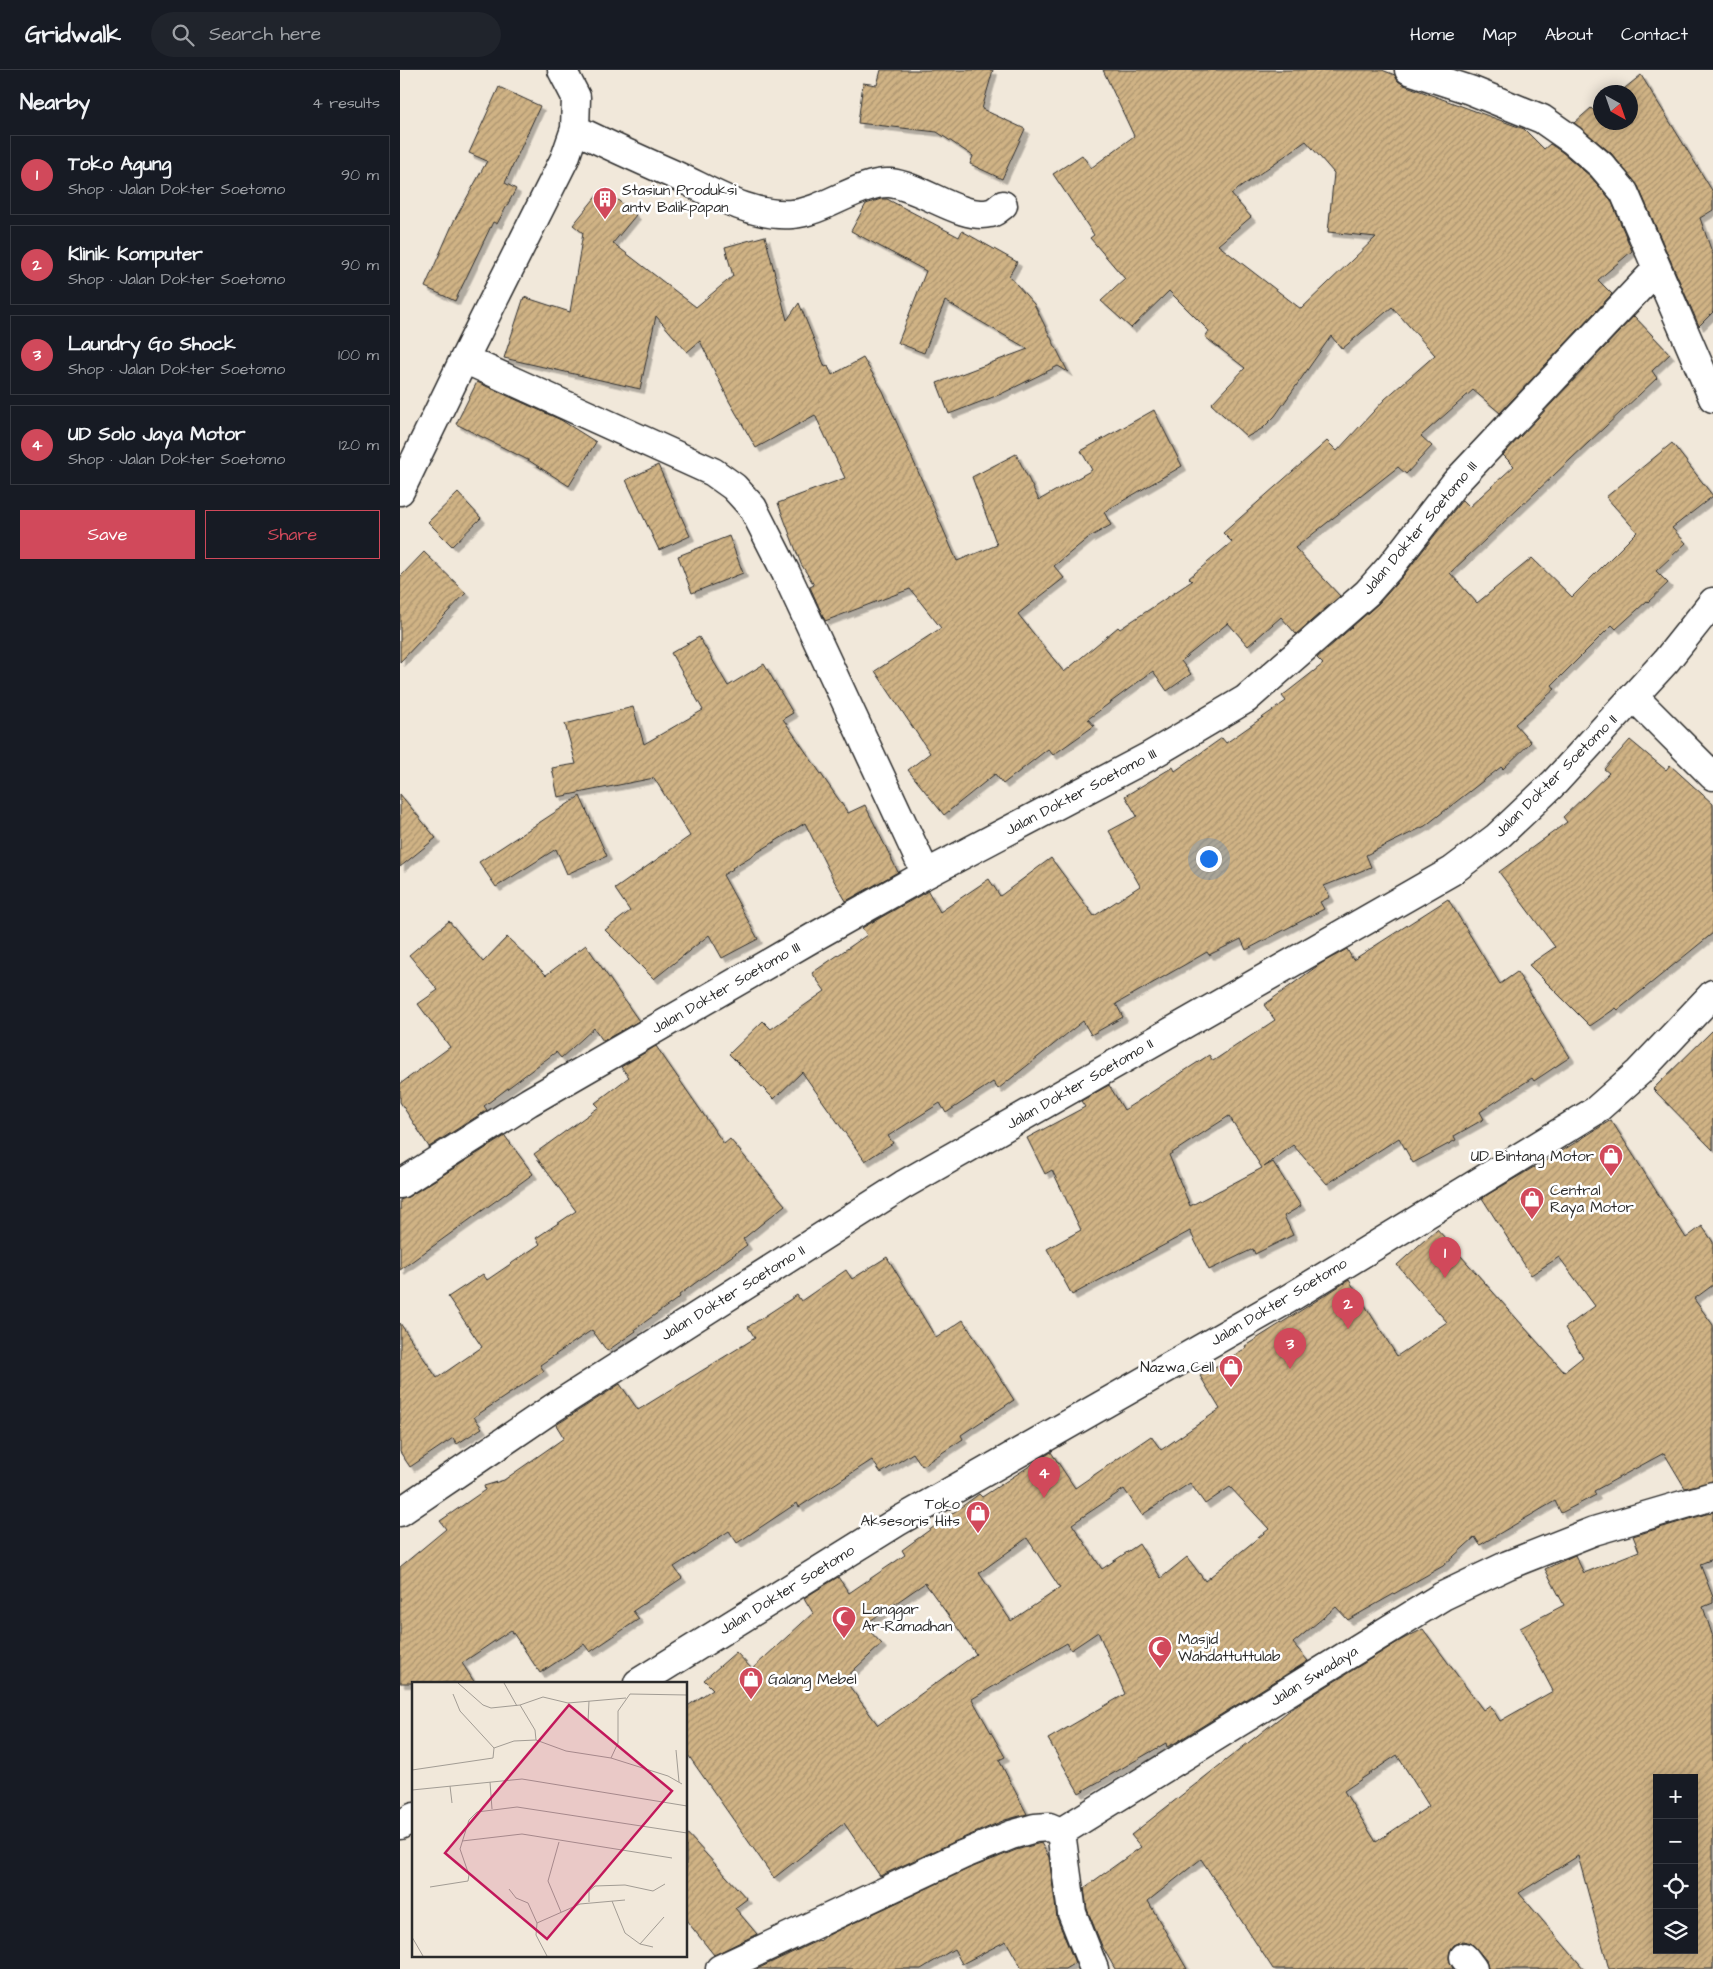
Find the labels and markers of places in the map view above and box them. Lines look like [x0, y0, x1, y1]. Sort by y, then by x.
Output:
place label: Stasiun Produksi antv Balikpapan [622, 180, 738, 218]
building icon: Stasiun Produksi antv Balikpapan [592, 186, 618, 220]
shop icon: UD Bintang Motor [1598, 1143, 1624, 1177]
place label: UD Bintang Motor [1471, 1146, 1594, 1168]
place label: Central Raya Motor [1550, 1180, 1634, 1219]
shop icon: Central Raya Motor [1519, 1186, 1545, 1220]
pin: 1 [1429, 1237, 1461, 1278]
pin: 2 [1332, 1288, 1364, 1329]
pin: 3 [1274, 1328, 1306, 1369]
shop icon: Nazwa Cell [1218, 1354, 1244, 1388]
place label: Nazwa Cell [1140, 1357, 1214, 1378]
pin: 4 [1028, 1457, 1060, 1498]
place label: Toko Aksesoris Hits [861, 1494, 961, 1532]
shop icon: Toko Aksesoris Hits [965, 1500, 991, 1534]
place label: Langgar Ar-Ramadhan [862, 1599, 953, 1637]
mosque icon: Langgar Ar-Ramadhan [831, 1605, 857, 1639]
place label: Masjid Wahdattuttulab [1178, 1629, 1281, 1667]
mosque icon: Masjid Wahdattuttulab [1147, 1635, 1173, 1669]
shop icon: Galang Mebel [738, 1666, 764, 1700]
place label: Galang Mebel [768, 1669, 857, 1691]

